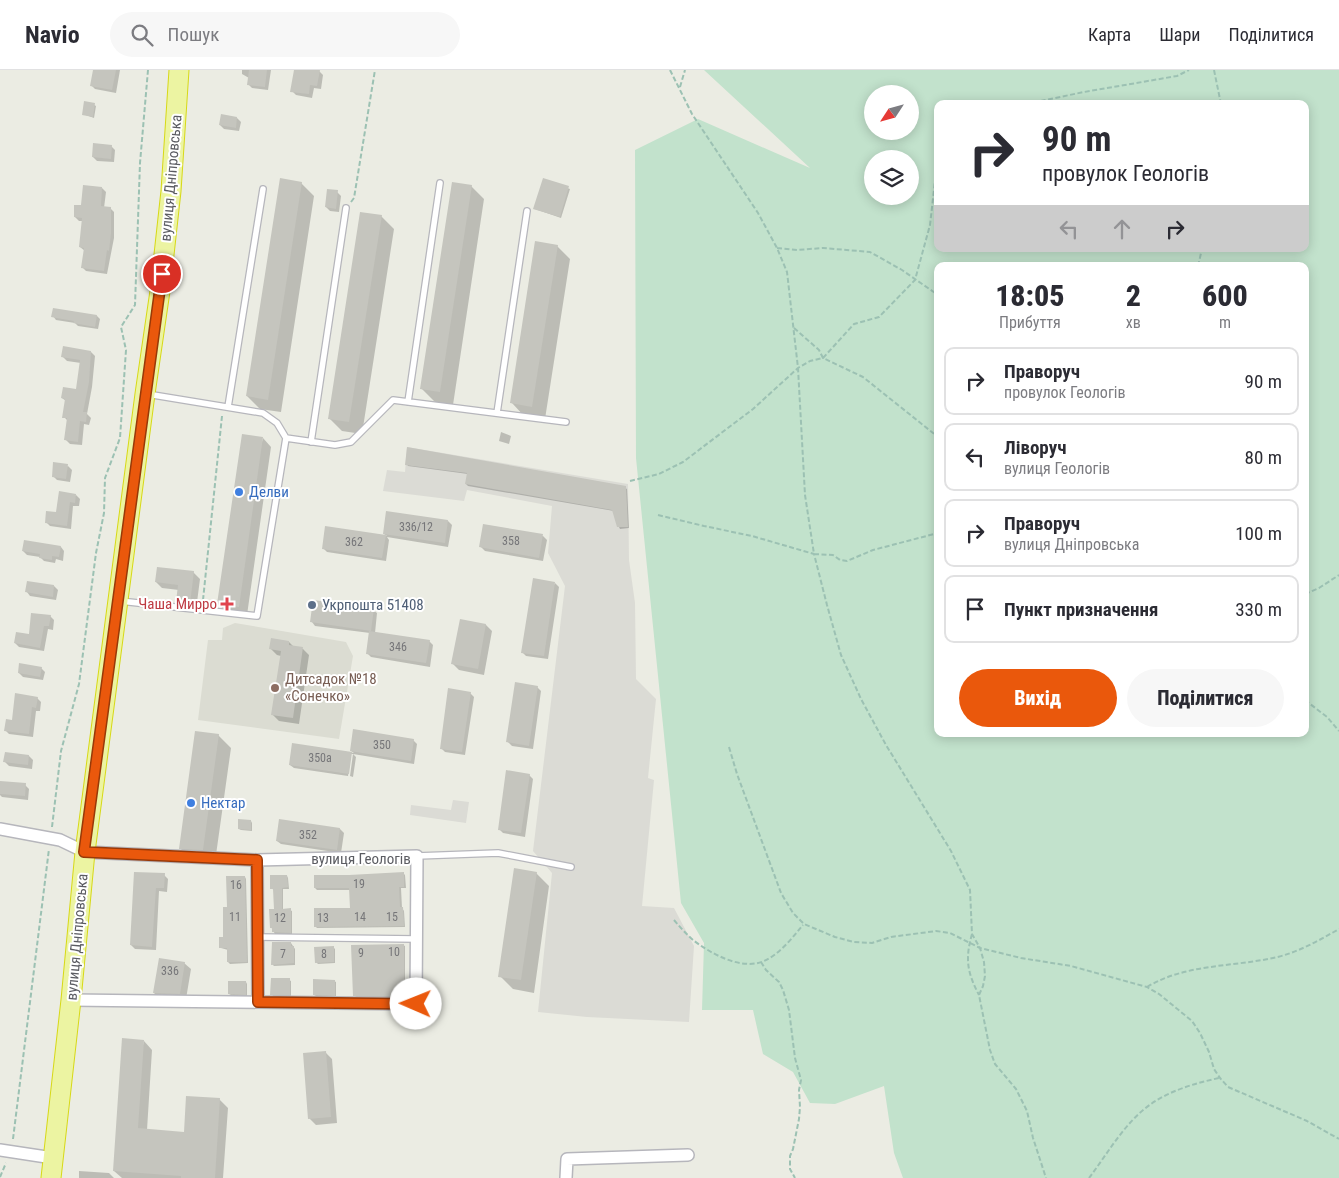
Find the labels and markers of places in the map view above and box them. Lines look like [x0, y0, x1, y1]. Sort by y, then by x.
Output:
pin [141, 253, 183, 295]
place label: Делви [249, 483, 289, 501]
marker: Делви [233, 486, 245, 498]
place label: Чаша Мирро [138, 595, 217, 613]
place label: Укрпошта 51408 [322, 596, 424, 614]
marker: Чаша Мирро [221, 598, 233, 610]
marker: Укрпошта 51408 [306, 599, 318, 611]
place label: Дитсадок №18 «Сонечко» [285, 670, 377, 705]
marker: Дитсадок №18 «Сонечко» [269, 682, 281, 694]
place label: Нектар [201, 794, 245, 812]
marker: Нектар [185, 797, 197, 809]

